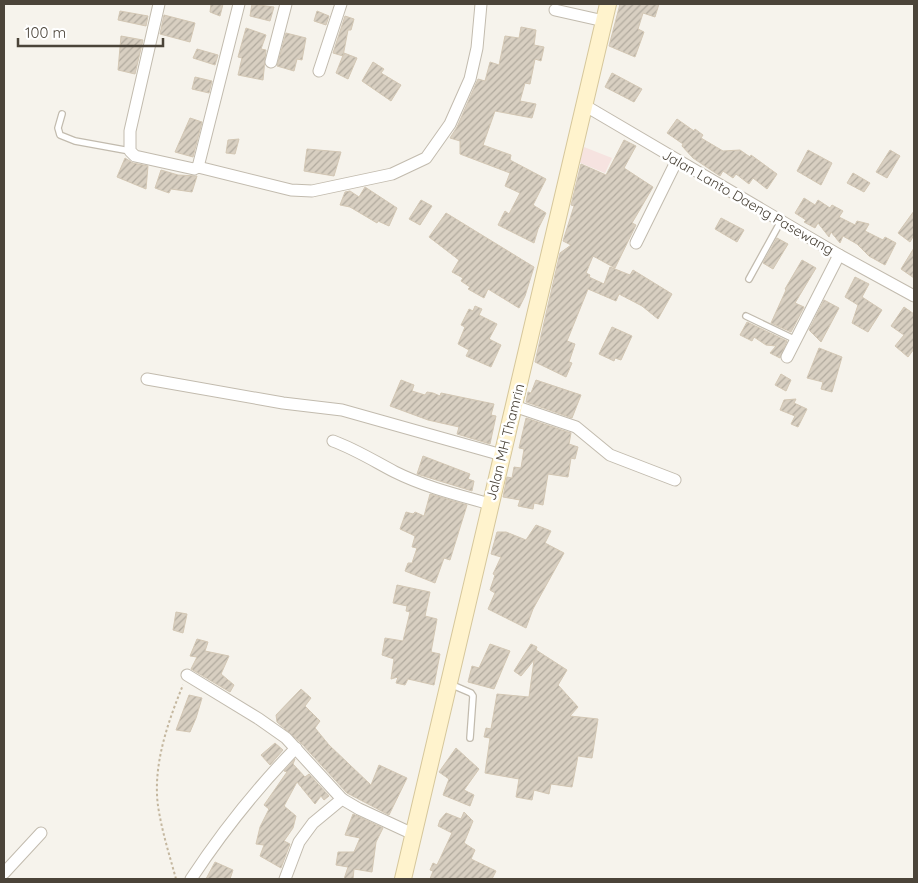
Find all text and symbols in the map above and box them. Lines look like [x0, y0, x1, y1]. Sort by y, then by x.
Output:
scale bar [18, 15, 162, 47]
text: 100 m [25, 23, 66, 42]
street label: Jalan Lanto Daeng Pasewang [659, 145, 837, 259]
street label: Jalan MH Thamrin [482, 382, 528, 502]

